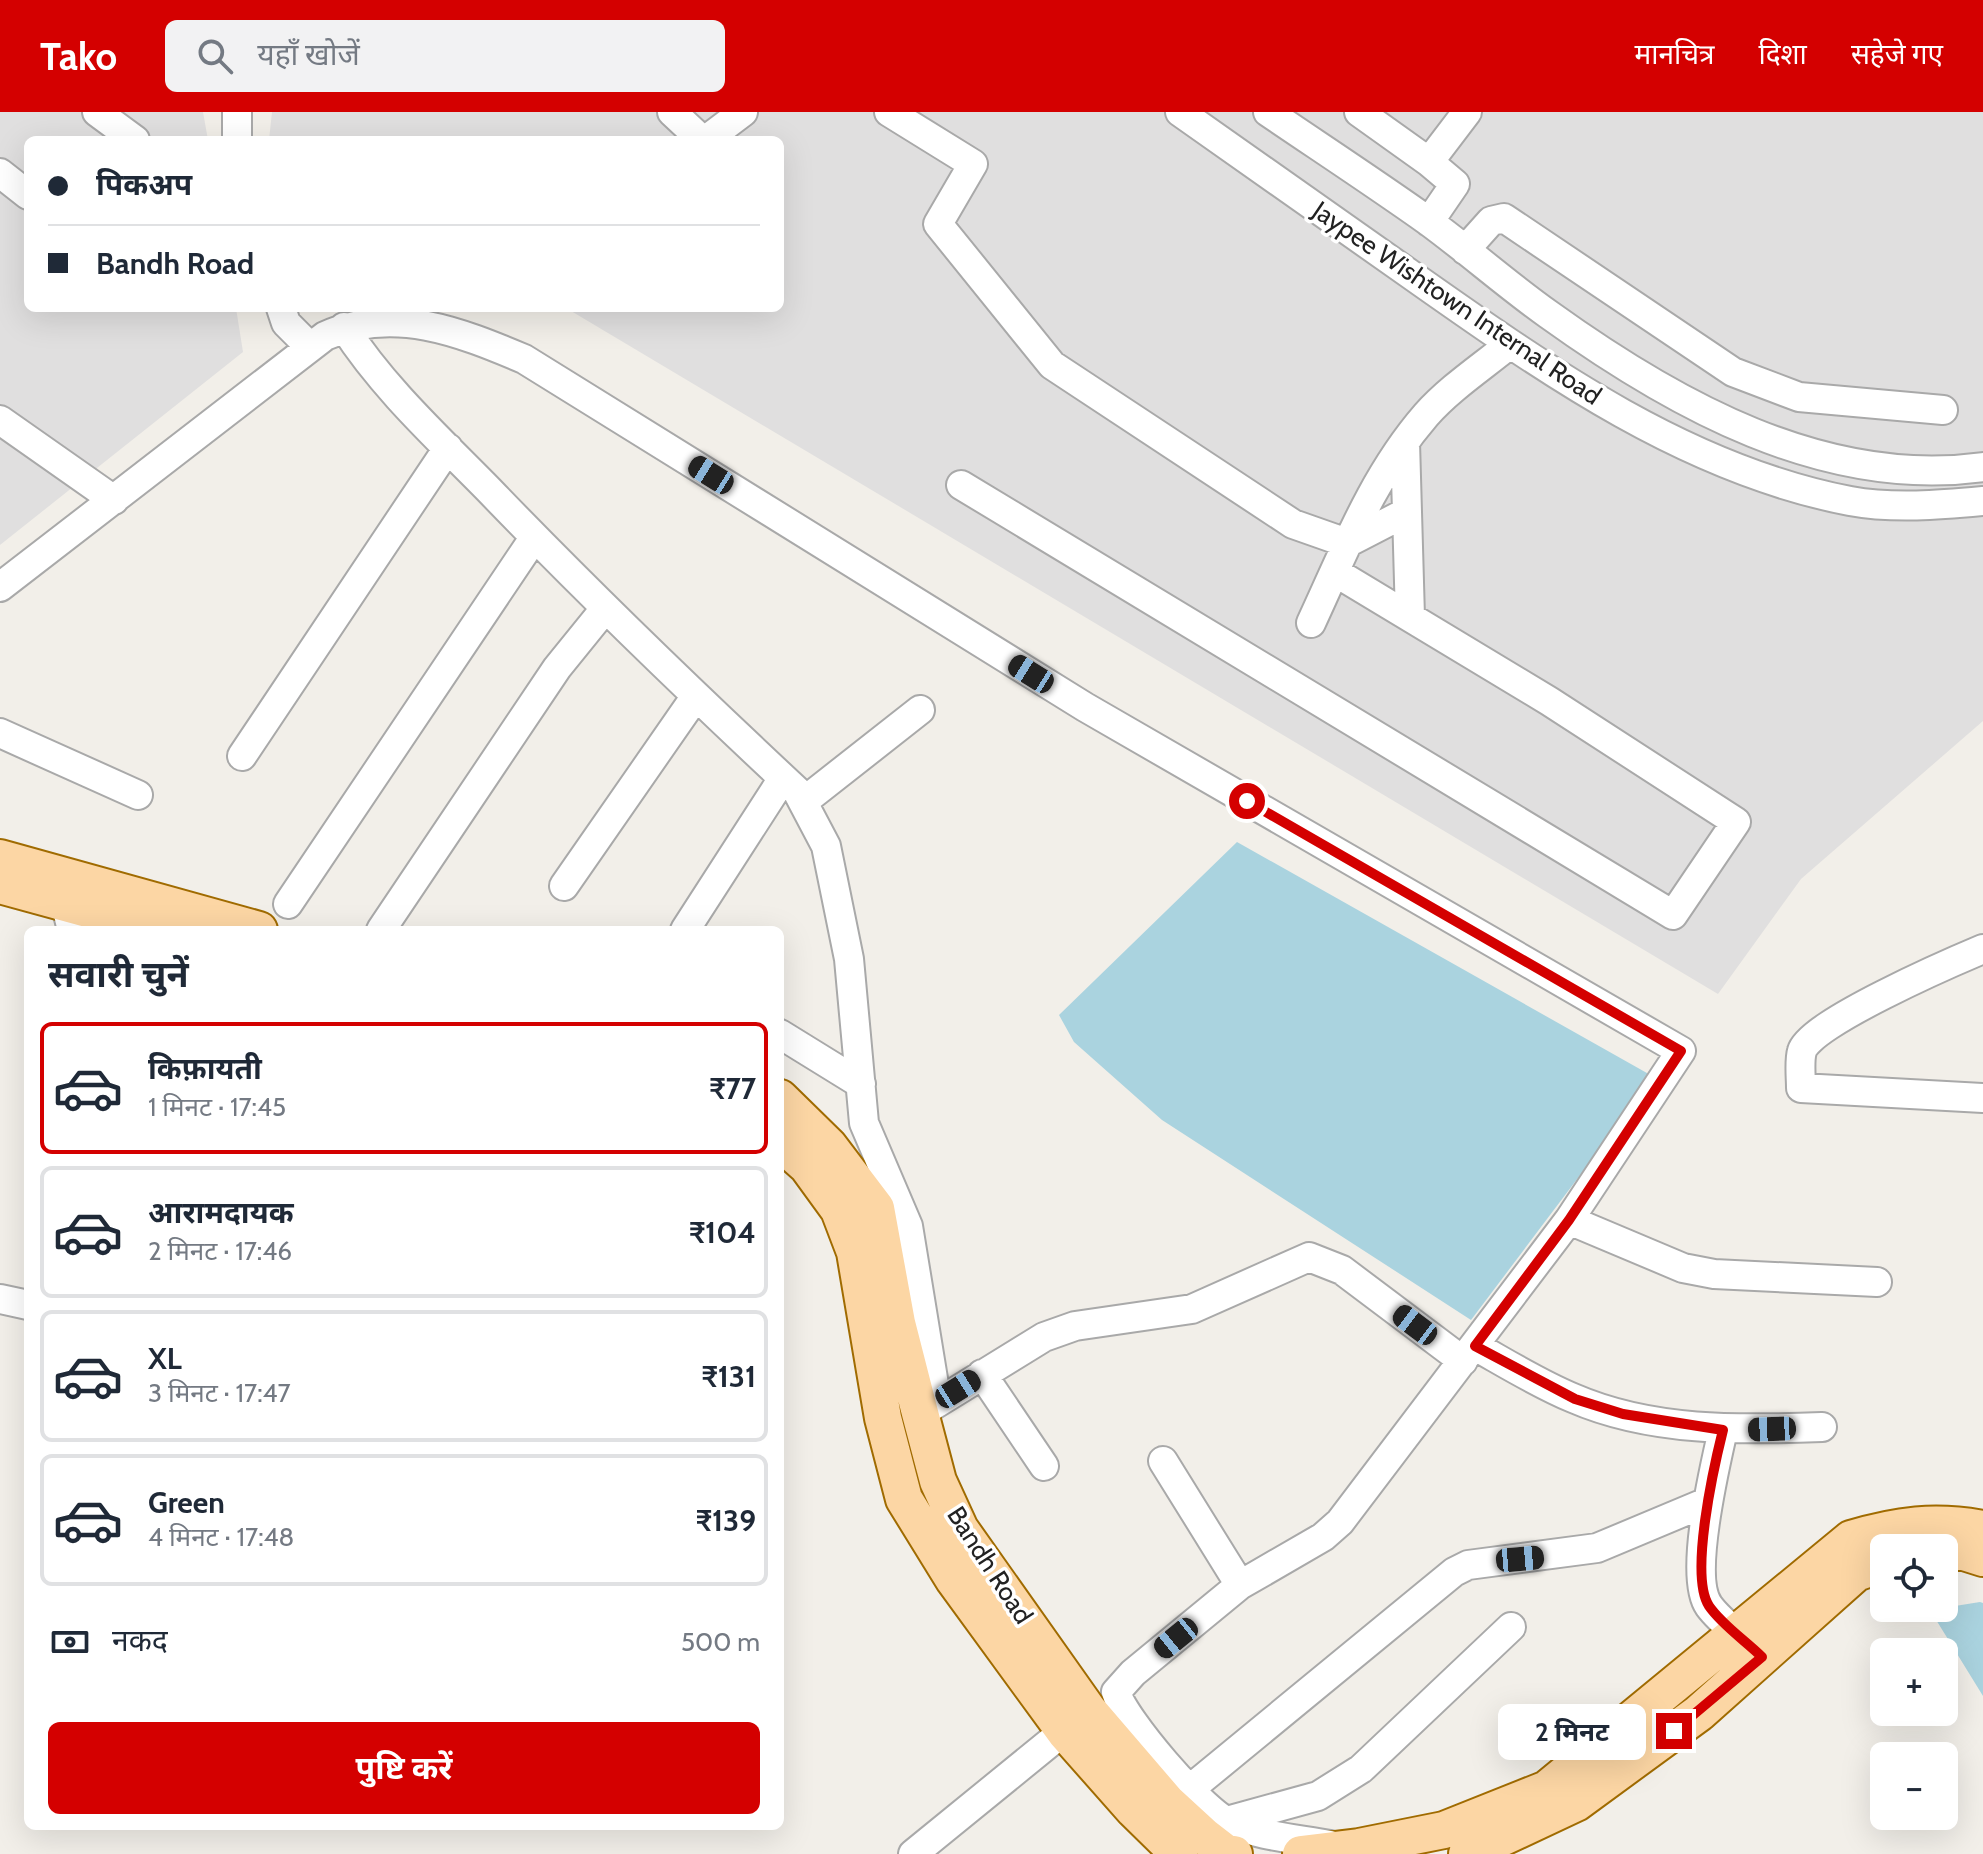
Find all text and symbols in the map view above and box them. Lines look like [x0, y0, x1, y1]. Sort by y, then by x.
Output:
search box [165, 20, 725, 92]
text: Tako [40, 33, 117, 80]
icon: search [193, 34, 237, 78]
text: यहाँ खोजें [257, 36, 360, 73]
text: मानचित्र [1634, 37, 1714, 71]
text: दिशा [1758, 37, 1807, 71]
text: सहेजे गए [1851, 37, 1943, 71]
text: पिकअप [96, 166, 192, 203]
street label: Jaypee Wishtown Internal Road [1306, 194, 1607, 412]
text: Bandh Road [96, 245, 254, 282]
car [684, 452, 738, 498]
car [1004, 651, 1058, 697]
route start [1229, 783, 1265, 819]
text: सवारी चुनें [48, 952, 189, 996]
text: किफ़ायती [148, 1050, 262, 1087]
icon: car [52, 1052, 124, 1124]
text: ₹77 [709, 1070, 756, 1107]
text: 1 मिनट · 17:45 [148, 1091, 286, 1123]
text: आरामदायक [148, 1194, 294, 1231]
icon: car [52, 1196, 124, 1268]
text: ₹104 [689, 1214, 756, 1251]
text: 2 मिनट · 17:46 [148, 1235, 292, 1267]
car [1389, 1301, 1441, 1349]
icon: car [52, 1340, 124, 1412]
text: XL [148, 1340, 182, 1377]
text: ₹131 [701, 1358, 756, 1395]
car [931, 1366, 985, 1412]
text: 3 मिनट · 17:47 [148, 1377, 291, 1409]
car [1748, 1416, 1796, 1442]
icon: car [52, 1484, 124, 1556]
text: Green [148, 1484, 225, 1521]
street label: Bandh Road [940, 1500, 1040, 1630]
text: ₹139 [696, 1502, 756, 1539]
text: 4 मिनट · 17:48 [148, 1521, 294, 1553]
map controls [1870, 1534, 1958, 1830]
button: locate [1870, 1534, 1958, 1622]
car [1495, 1545, 1545, 1573]
car [1150, 1614, 1202, 1662]
icon: cash [48, 1620, 92, 1664]
text: नकद [112, 1622, 168, 1659]
text: 500 m [681, 1626, 760, 1658]
button: + [1870, 1638, 1958, 1726]
callout: 2 मिनट [1498, 1703, 1646, 1759]
route end [1656, 1713, 1692, 1749]
text: 2 मिनट [1535, 1716, 1609, 1748]
button: पुष्टि करें [48, 1722, 760, 1814]
button: − [1870, 1742, 1958, 1830]

